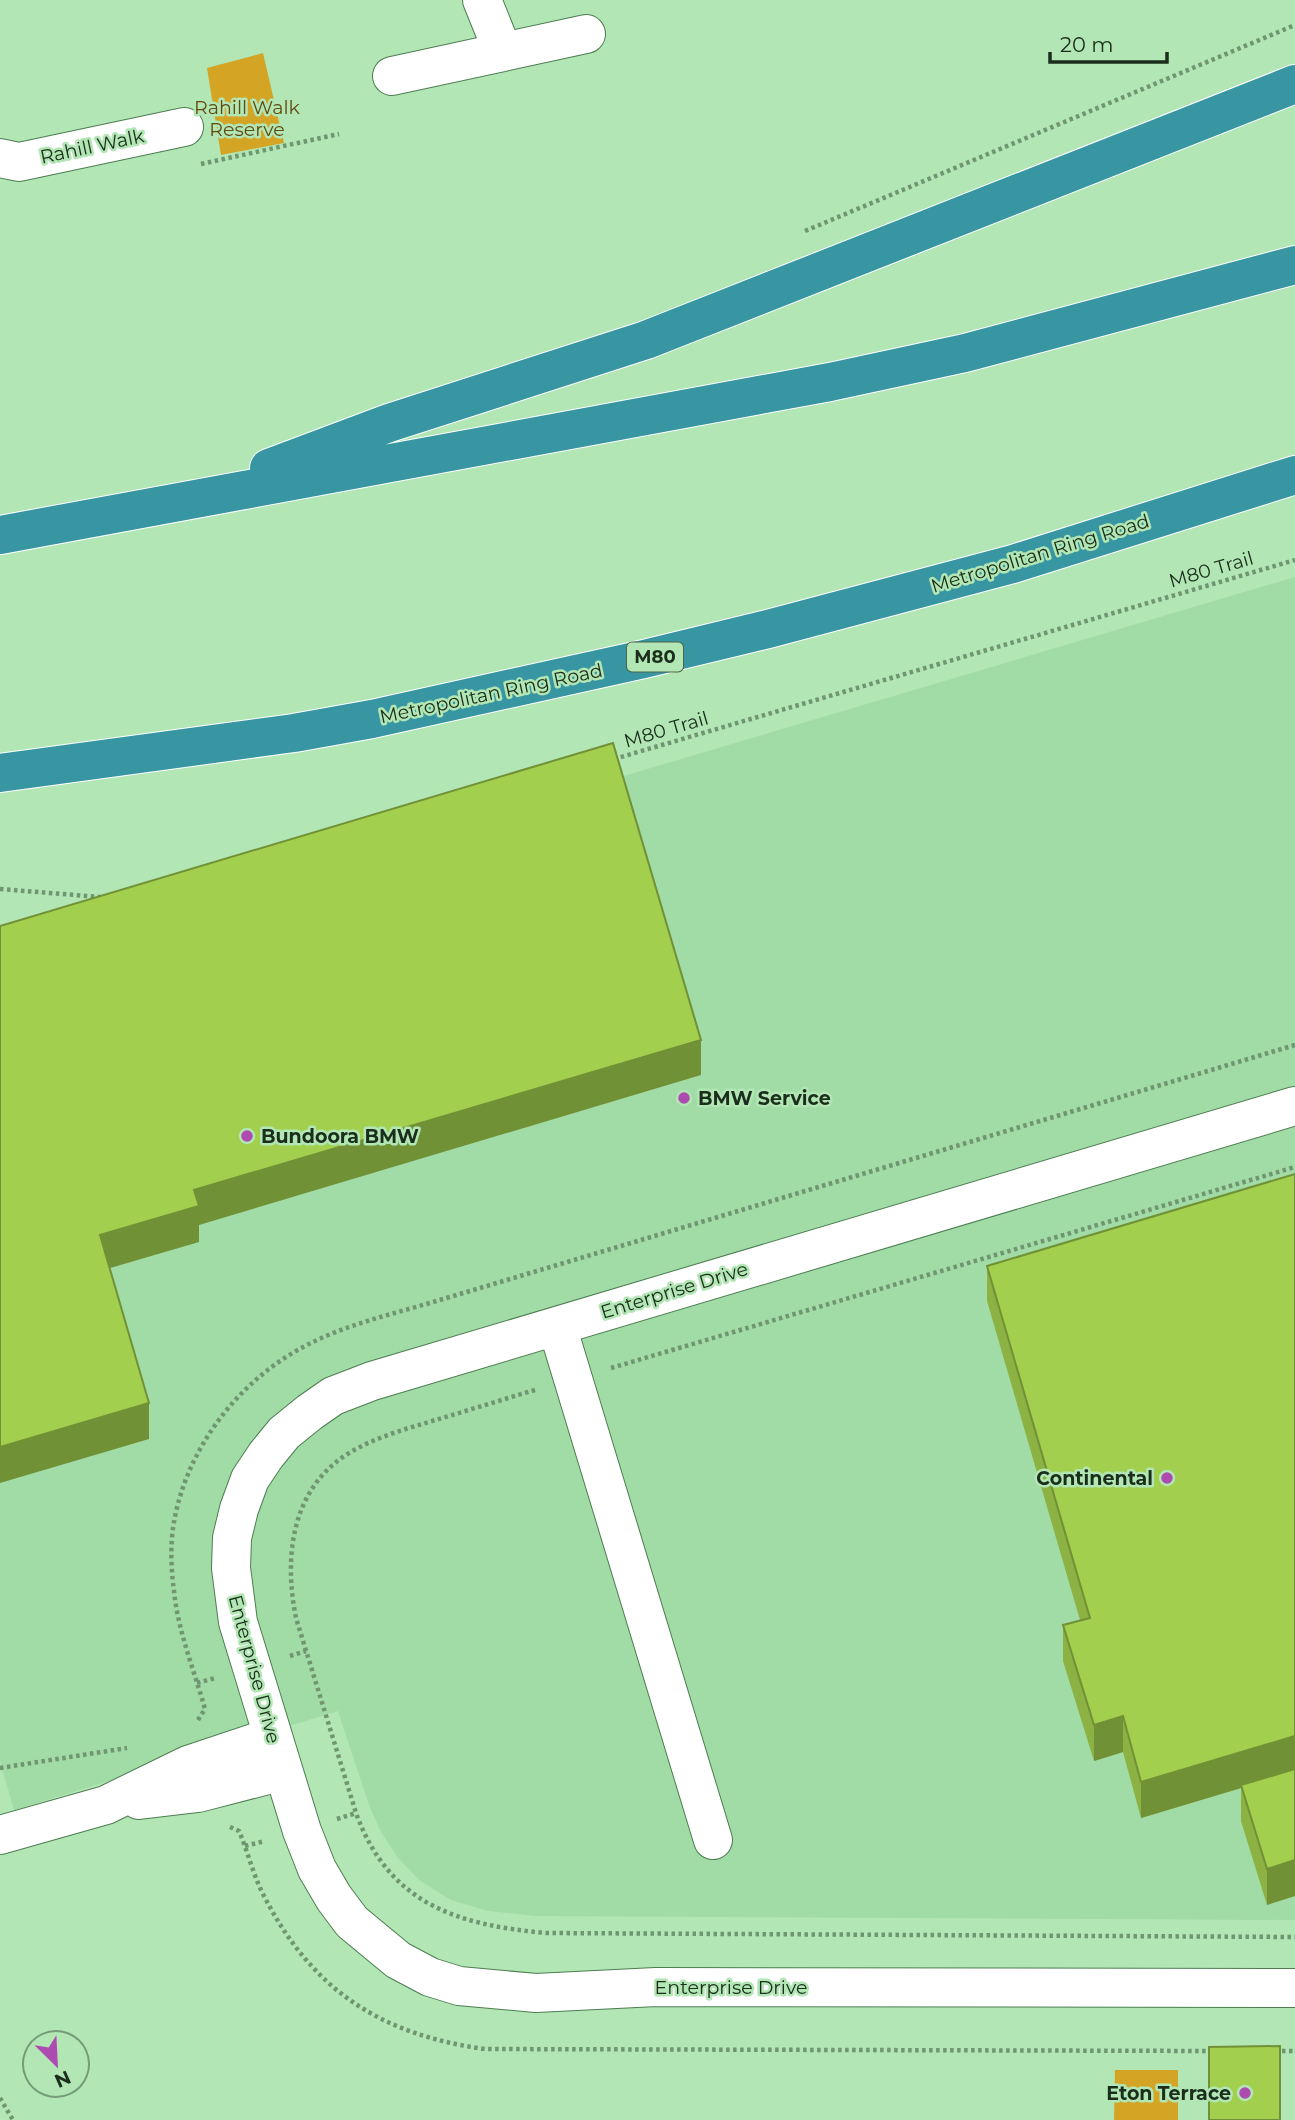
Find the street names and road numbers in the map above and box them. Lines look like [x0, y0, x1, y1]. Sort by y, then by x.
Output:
street label: Rahill Walk [38, 124, 147, 169]
street label: Metropolitan Ring Road [928, 509, 1152, 598]
street label: M80 Trail [1166, 546, 1256, 592]
road number: M80 [627, 642, 683, 672]
street label: Metropolitan Ring Road [378, 659, 605, 728]
street label: M80 Trail [621, 706, 711, 752]
street label: Enterprise Drive [598, 1257, 751, 1324]
street label: Enterprise Drive [224, 1592, 285, 1746]
street label: Enterprise Drive [655, 1976, 807, 1999]

